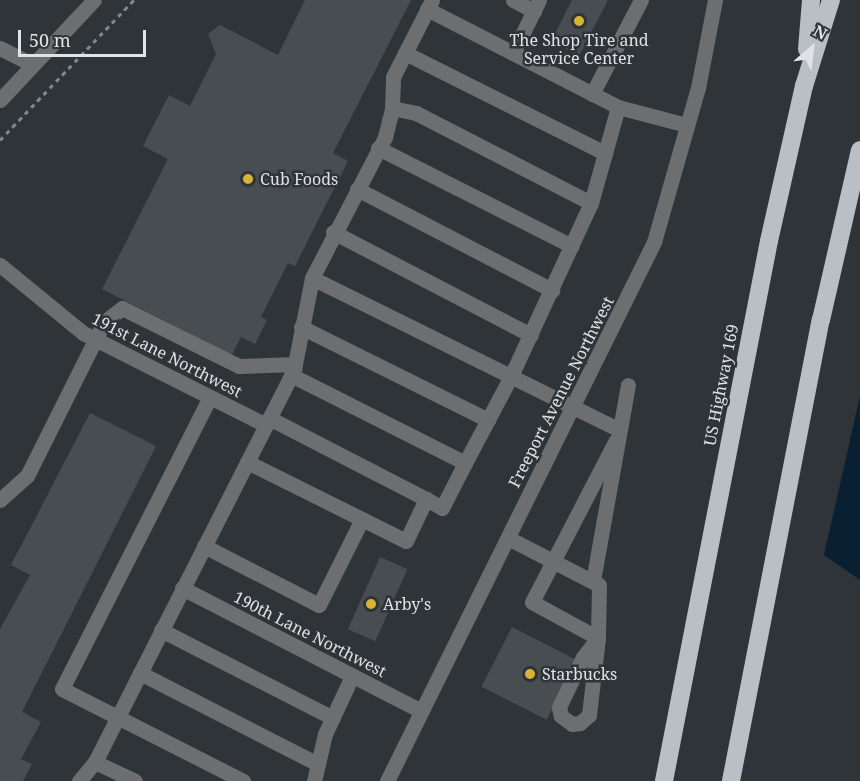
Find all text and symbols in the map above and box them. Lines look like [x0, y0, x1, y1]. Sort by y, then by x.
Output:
marker: The Shop Tire and Service Center [572, 14, 586, 28]
scale bar [21, 18, 148, 56]
north arrow [782, 18, 842, 78]
text: N [810, 19, 831, 45]
text: 50 m [29, 28, 71, 52]
place label: The Shop Tire and Service Center [509, 30, 649, 68]
place label: Cub Foods [260, 169, 338, 189]
marker: Cub Foods [241, 172, 255, 186]
street label: Freeport Avenue Northwest [504, 293, 618, 491]
street label: 191st Lane Northwest [89, 309, 245, 401]
street label: US Highway 169 [700, 323, 742, 447]
street label: 190th Lane Northwest [230, 587, 390, 681]
place label: Arby's [383, 594, 431, 614]
marker: Arby's [364, 597, 378, 611]
place label: Starbucks [542, 664, 617, 684]
marker: Starbucks [523, 667, 537, 681]

